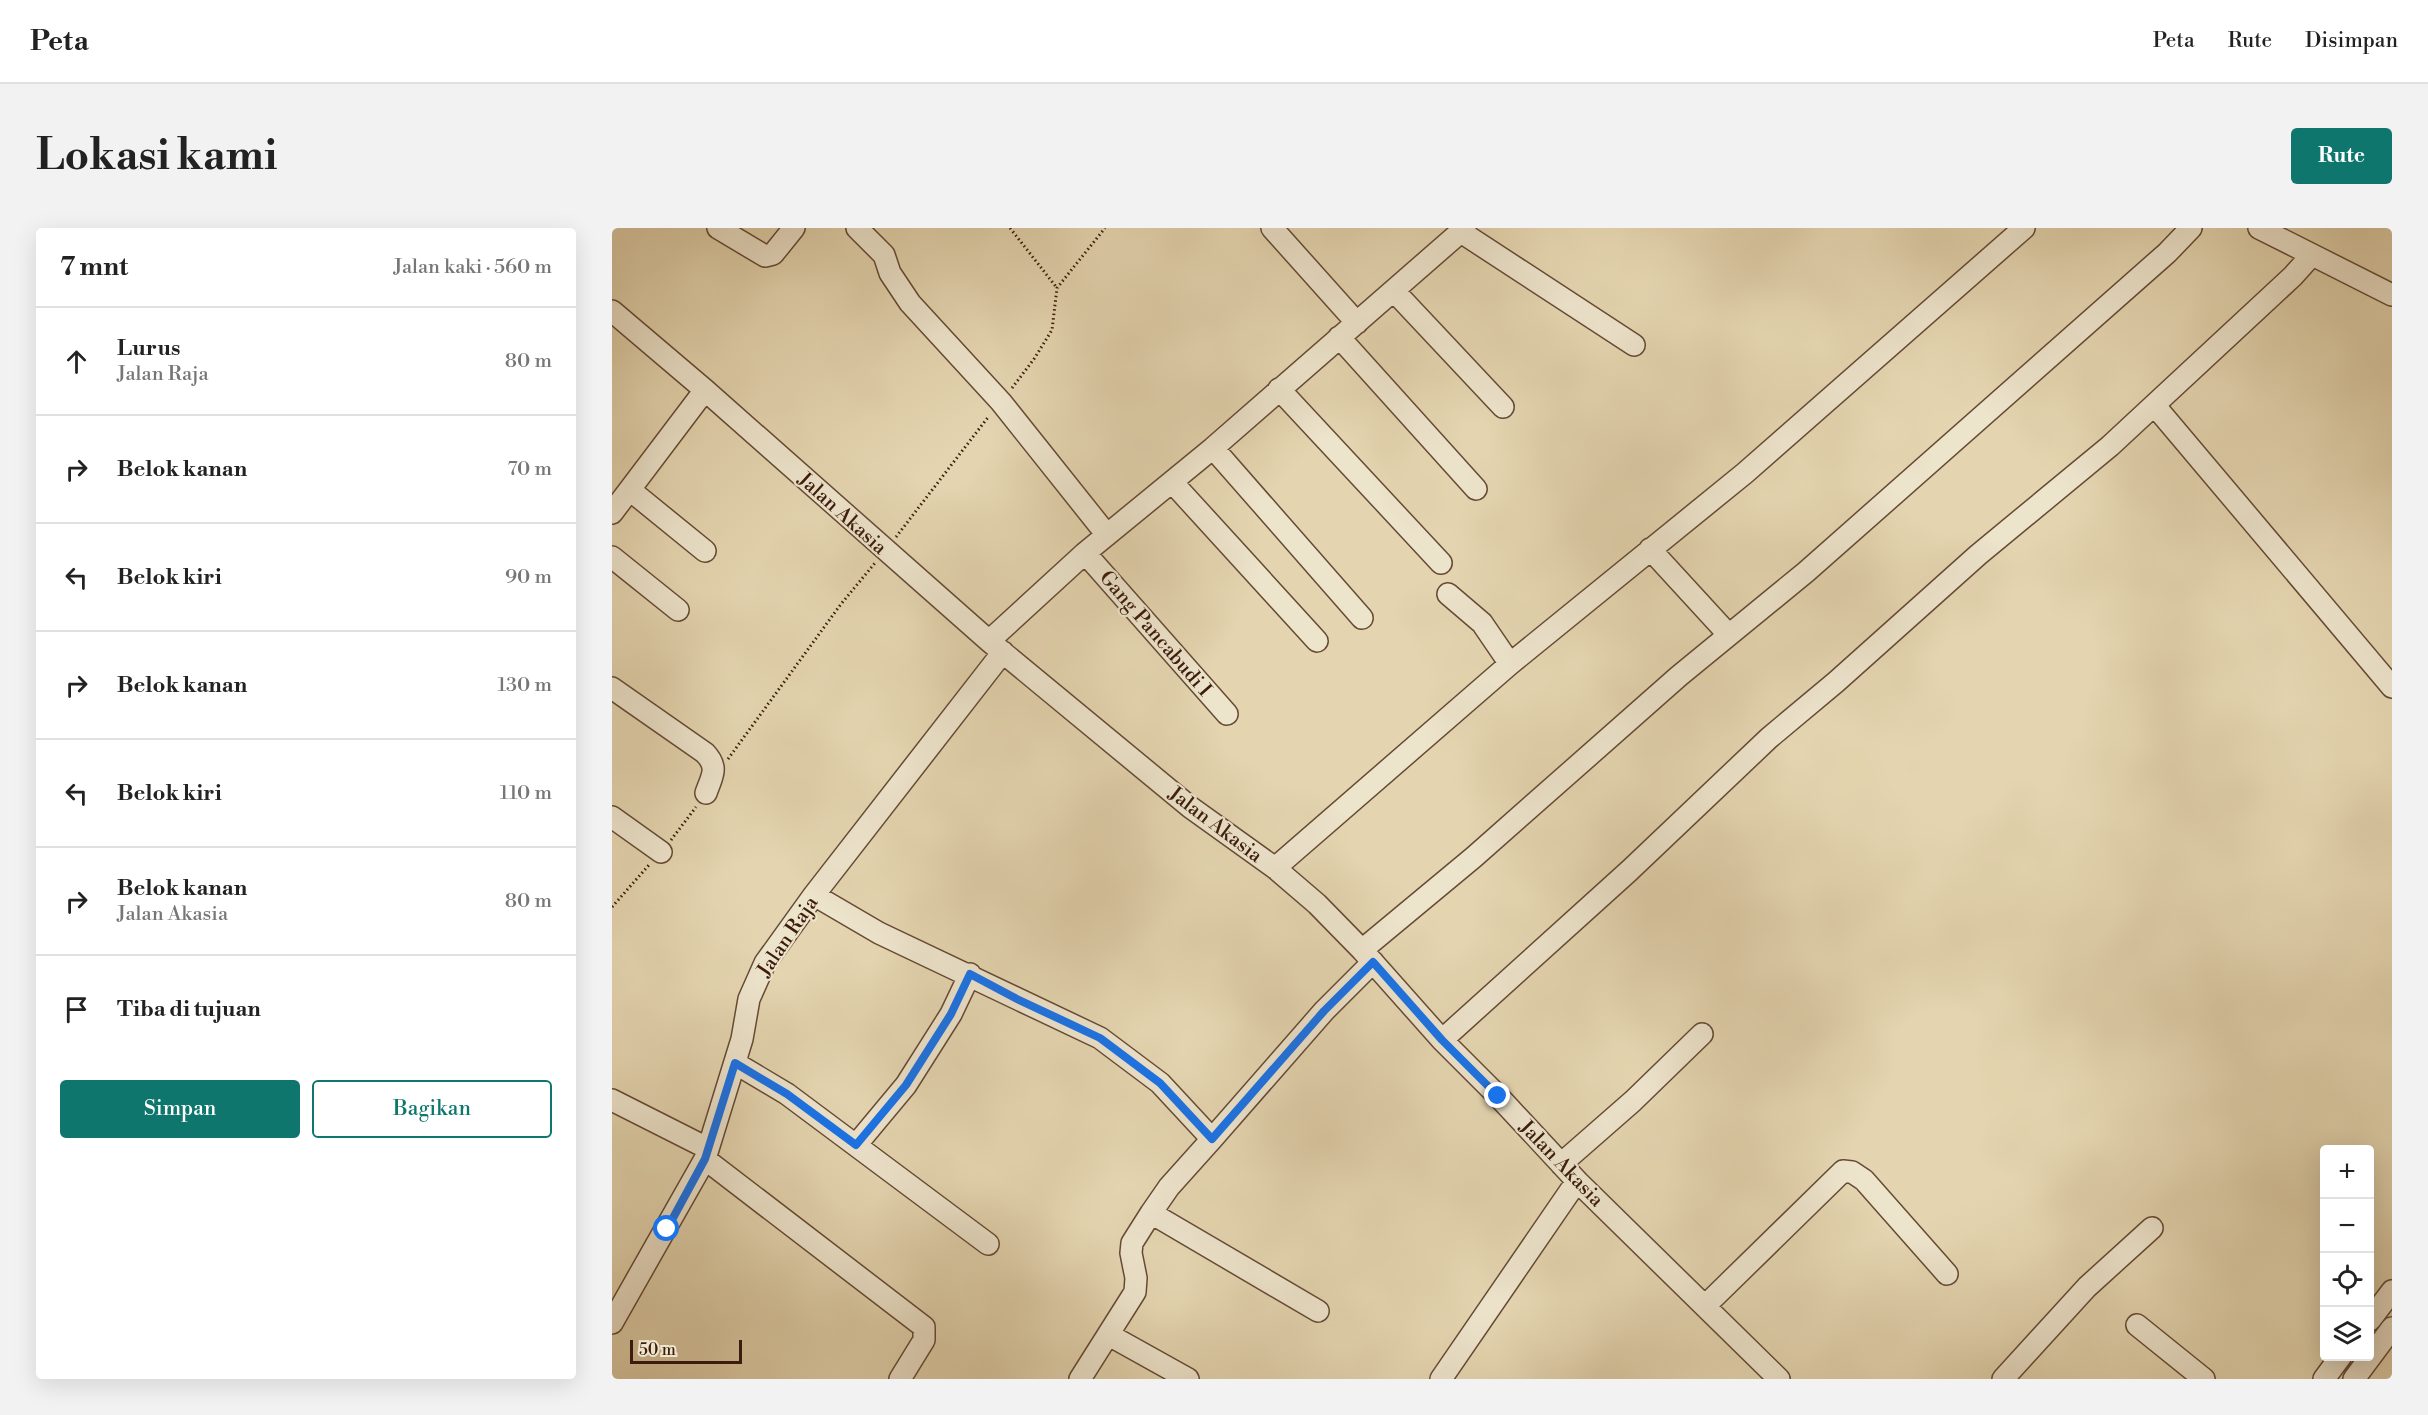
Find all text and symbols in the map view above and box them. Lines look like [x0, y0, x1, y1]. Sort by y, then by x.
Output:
text: Peta [30, 24, 89, 59]
text: Peta [2153, 28, 2195, 54]
text: Rute [2228, 28, 2272, 54]
text: Disimpan [2305, 28, 2398, 54]
button: Rute [2291, 128, 2392, 184]
text: Lokasi kami [36, 130, 277, 183]
text: 7 mnt [60, 251, 128, 283]
text: Jalan kaki · 560 m [393, 255, 552, 280]
text: Lurus [117, 335, 180, 362]
icon: ahead [60, 345, 93, 378]
text: 80 m [505, 349, 552, 374]
text: Jalan Raja [117, 362, 209, 387]
icon: right [60, 453, 93, 486]
text: Belok kanan [117, 456, 247, 483]
text: 70 m [508, 457, 552, 482]
street label: Jalan Akasia [792, 467, 892, 561]
icon: left [60, 561, 93, 594]
text: Belok kiri [117, 564, 222, 591]
text: 90 m [505, 565, 552, 590]
street label: Gang Pancabudi I [1093, 566, 1217, 702]
icon: right [60, 669, 93, 702]
text: Belok kanan [117, 672, 247, 699]
text: 130 m [497, 673, 552, 698]
icon: left [60, 777, 93, 810]
text: Belok kiri [117, 780, 222, 807]
text: 110 m [500, 781, 552, 806]
street label: Jalan Akasia [1162, 781, 1268, 869]
text: Belok kanan [117, 875, 247, 902]
icon: right [60, 885, 93, 918]
text: 80 m [505, 889, 552, 914]
street label: Jalan Raja [752, 891, 825, 983]
text: Jalan Akasia [117, 902, 228, 927]
icon: arrive [60, 993, 93, 1026]
text: Tiba di tujuan [117, 996, 261, 1023]
button: Simpan [60, 1080, 300, 1138]
button: Bagikan [312, 1080, 552, 1138]
route end [1484, 1082, 1510, 1108]
street label: Jalan Akasia [1513, 1115, 1609, 1213]
map controls [2320, 1145, 2374, 1361]
button: + [2320, 1145, 2374, 1199]
button: − [2320, 1199, 2374, 1253]
route start [653, 1215, 679, 1241]
button: locate [2320, 1253, 2374, 1307]
button: layers [2320, 1307, 2374, 1361]
scale bar [630, 1337, 742, 1364]
text: 50 m [639, 1340, 676, 1360]

